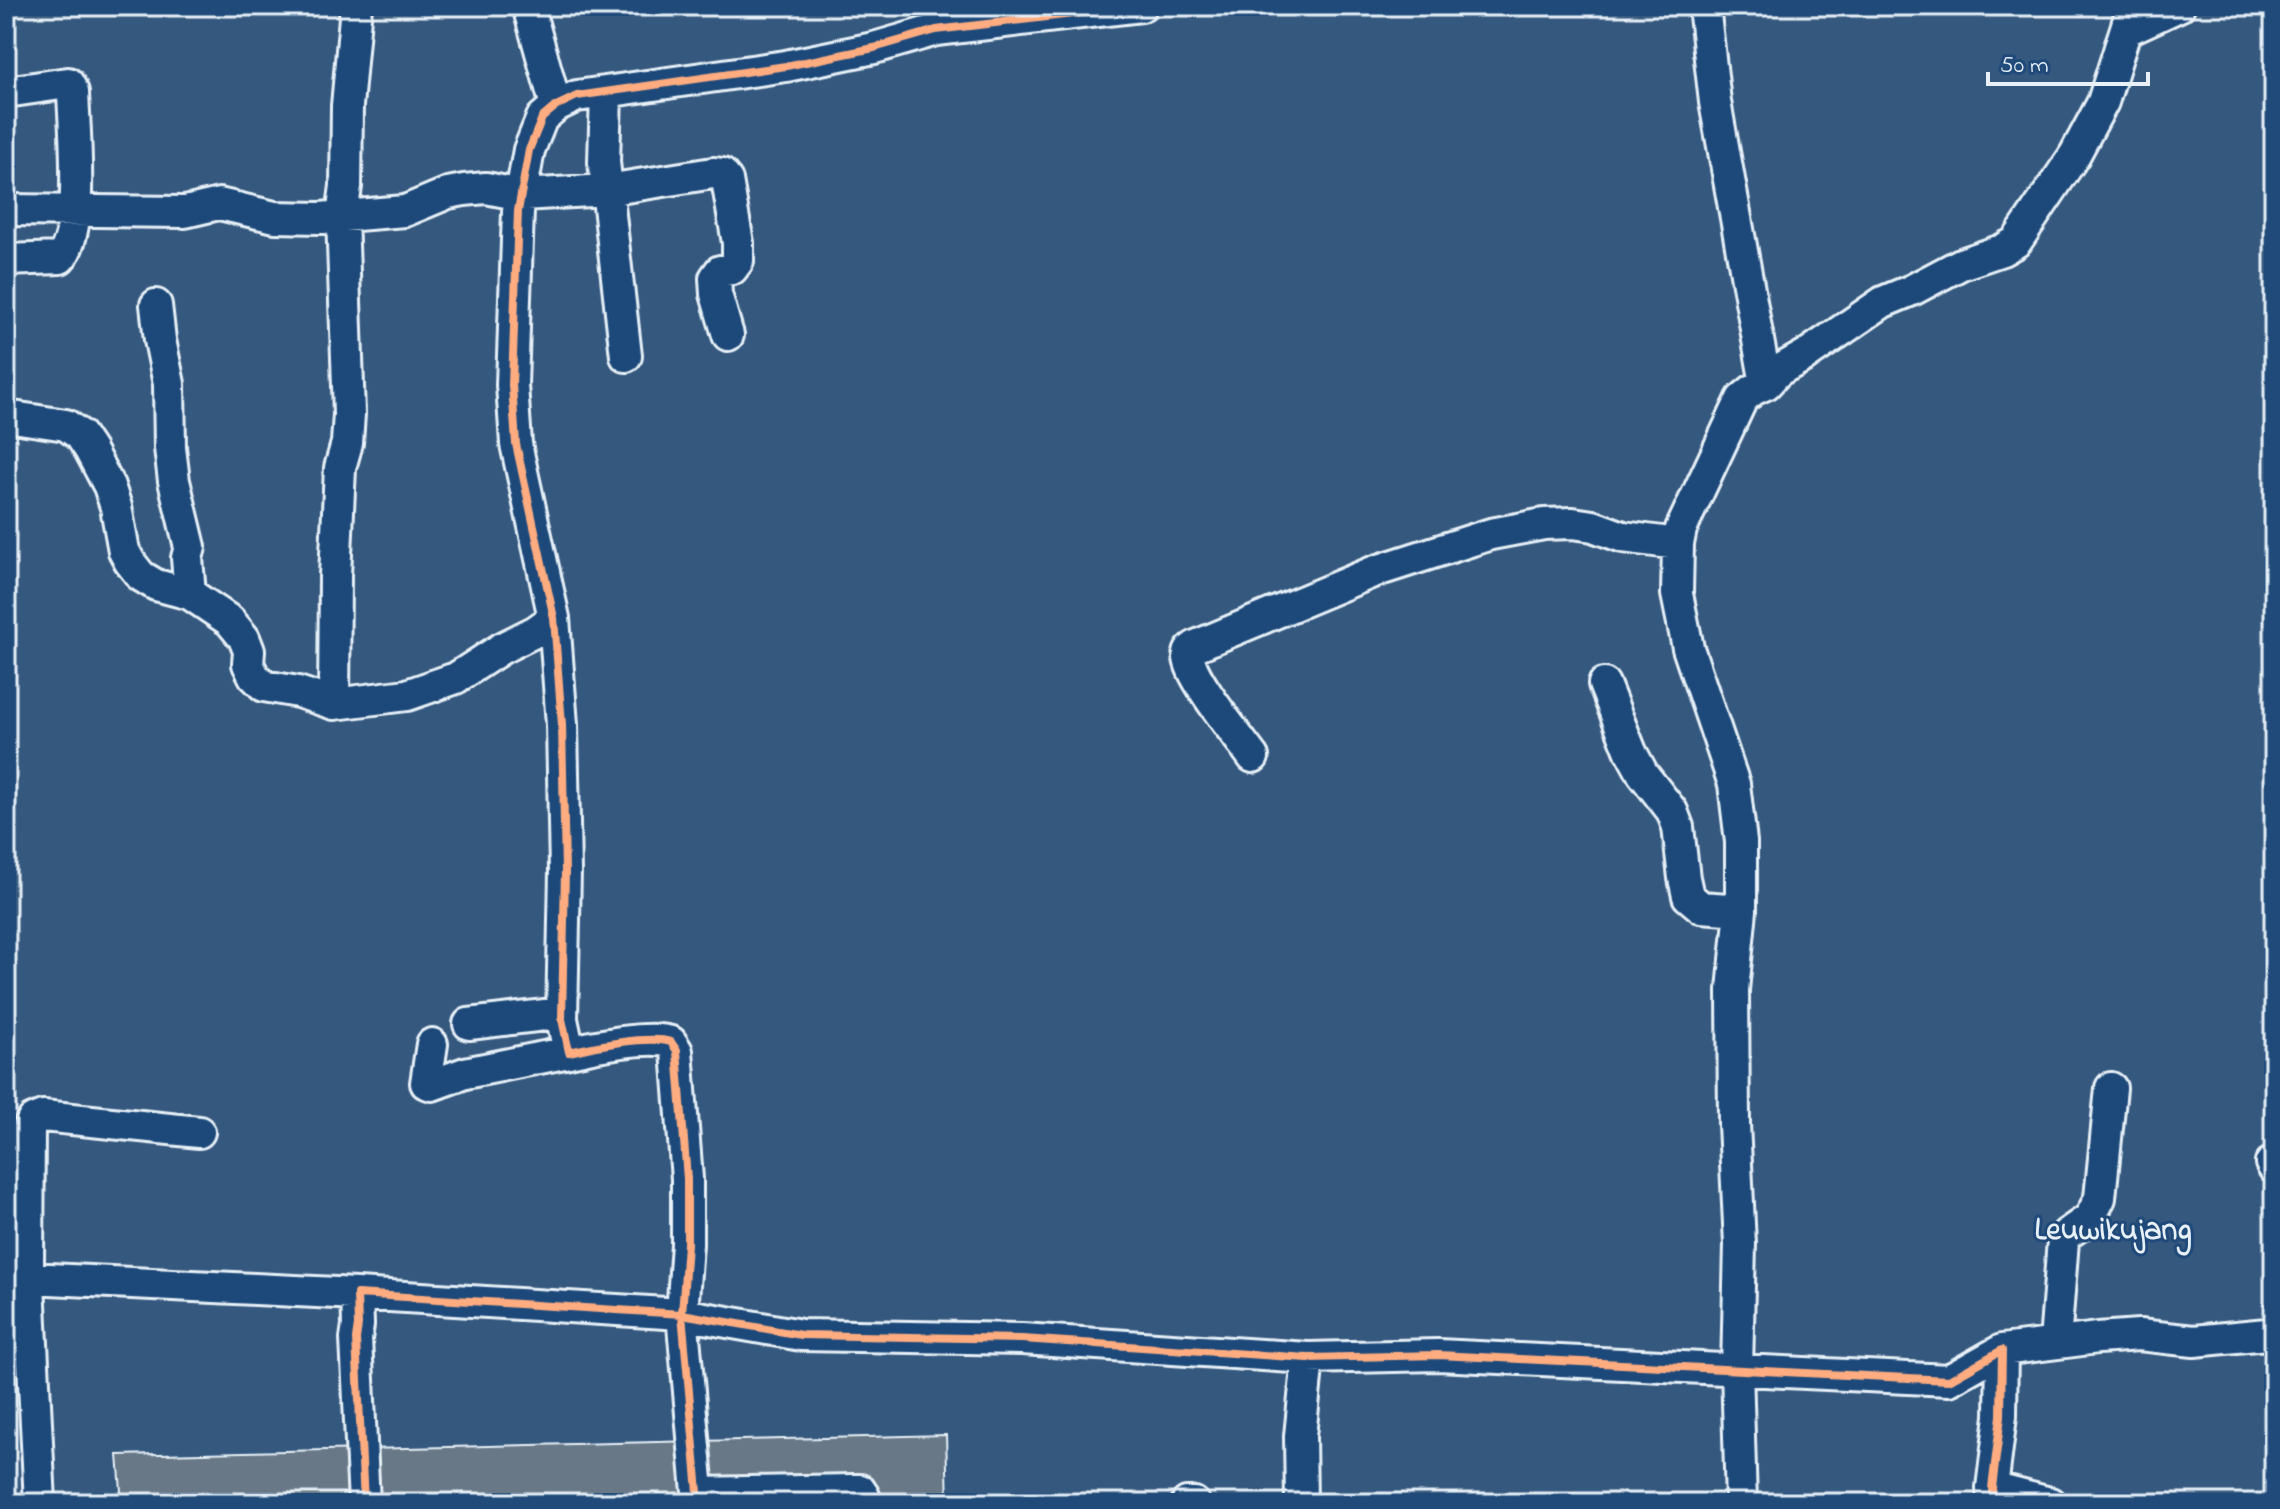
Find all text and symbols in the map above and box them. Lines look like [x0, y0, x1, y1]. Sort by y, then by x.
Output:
scale bar [1988, 36, 2148, 86]
text: 50 m [2000, 49, 2049, 84]
district label: Leuwikujang [2034, 1208, 2192, 1256]

